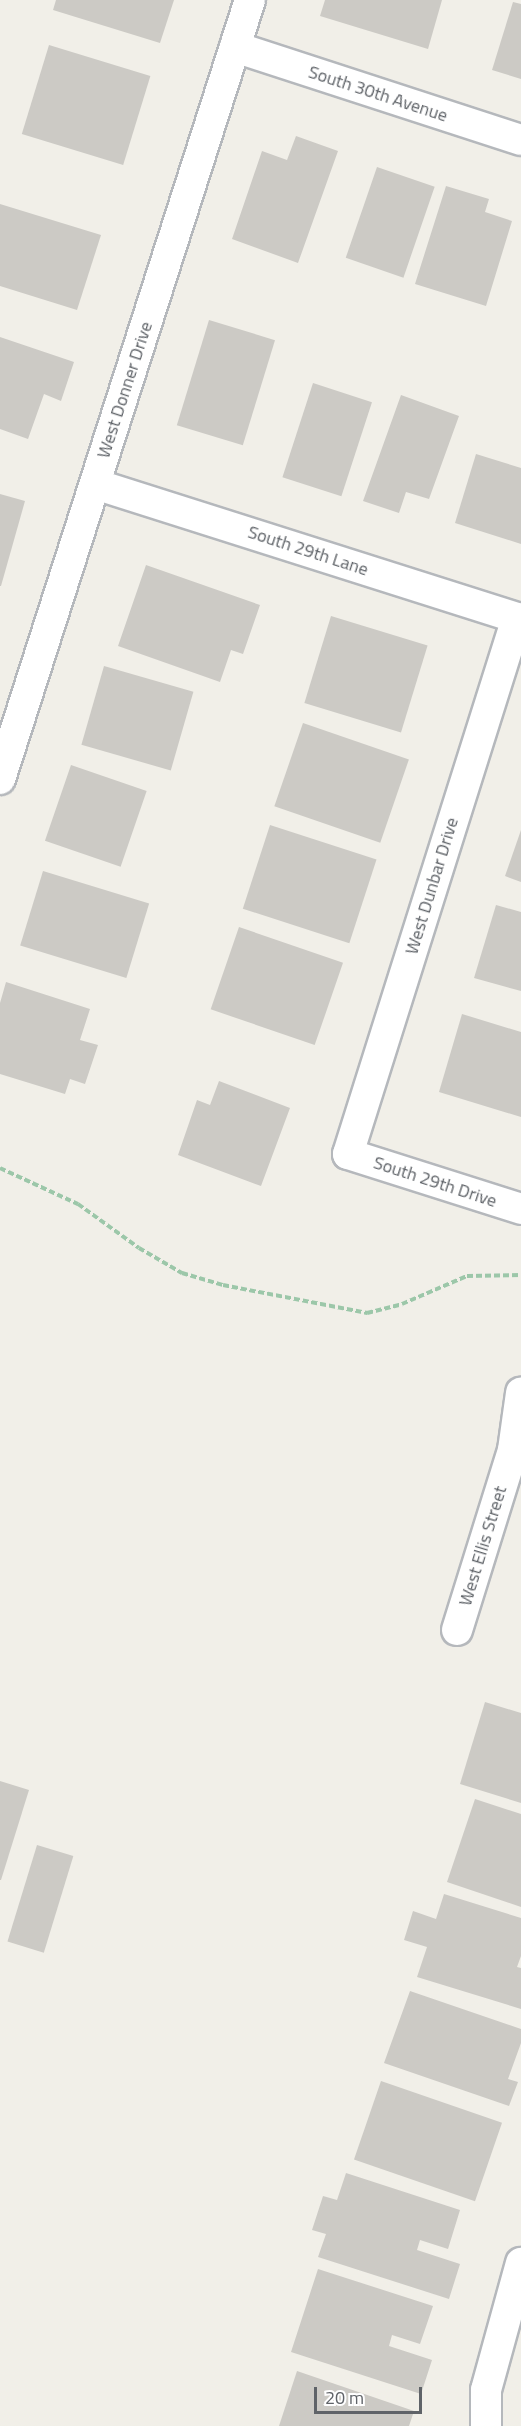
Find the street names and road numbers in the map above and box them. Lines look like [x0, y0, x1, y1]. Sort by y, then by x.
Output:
street label: South 30th Avenue [306, 61, 450, 127]
street label: West Donner Drive [93, 319, 157, 461]
street label: South 29th Lane [245, 521, 371, 581]
street label: West Dunbar Drive [401, 815, 463, 957]
street label: South 29th Drive [371, 1152, 499, 1212]
street label: West Ellis Street [455, 1483, 511, 1609]

